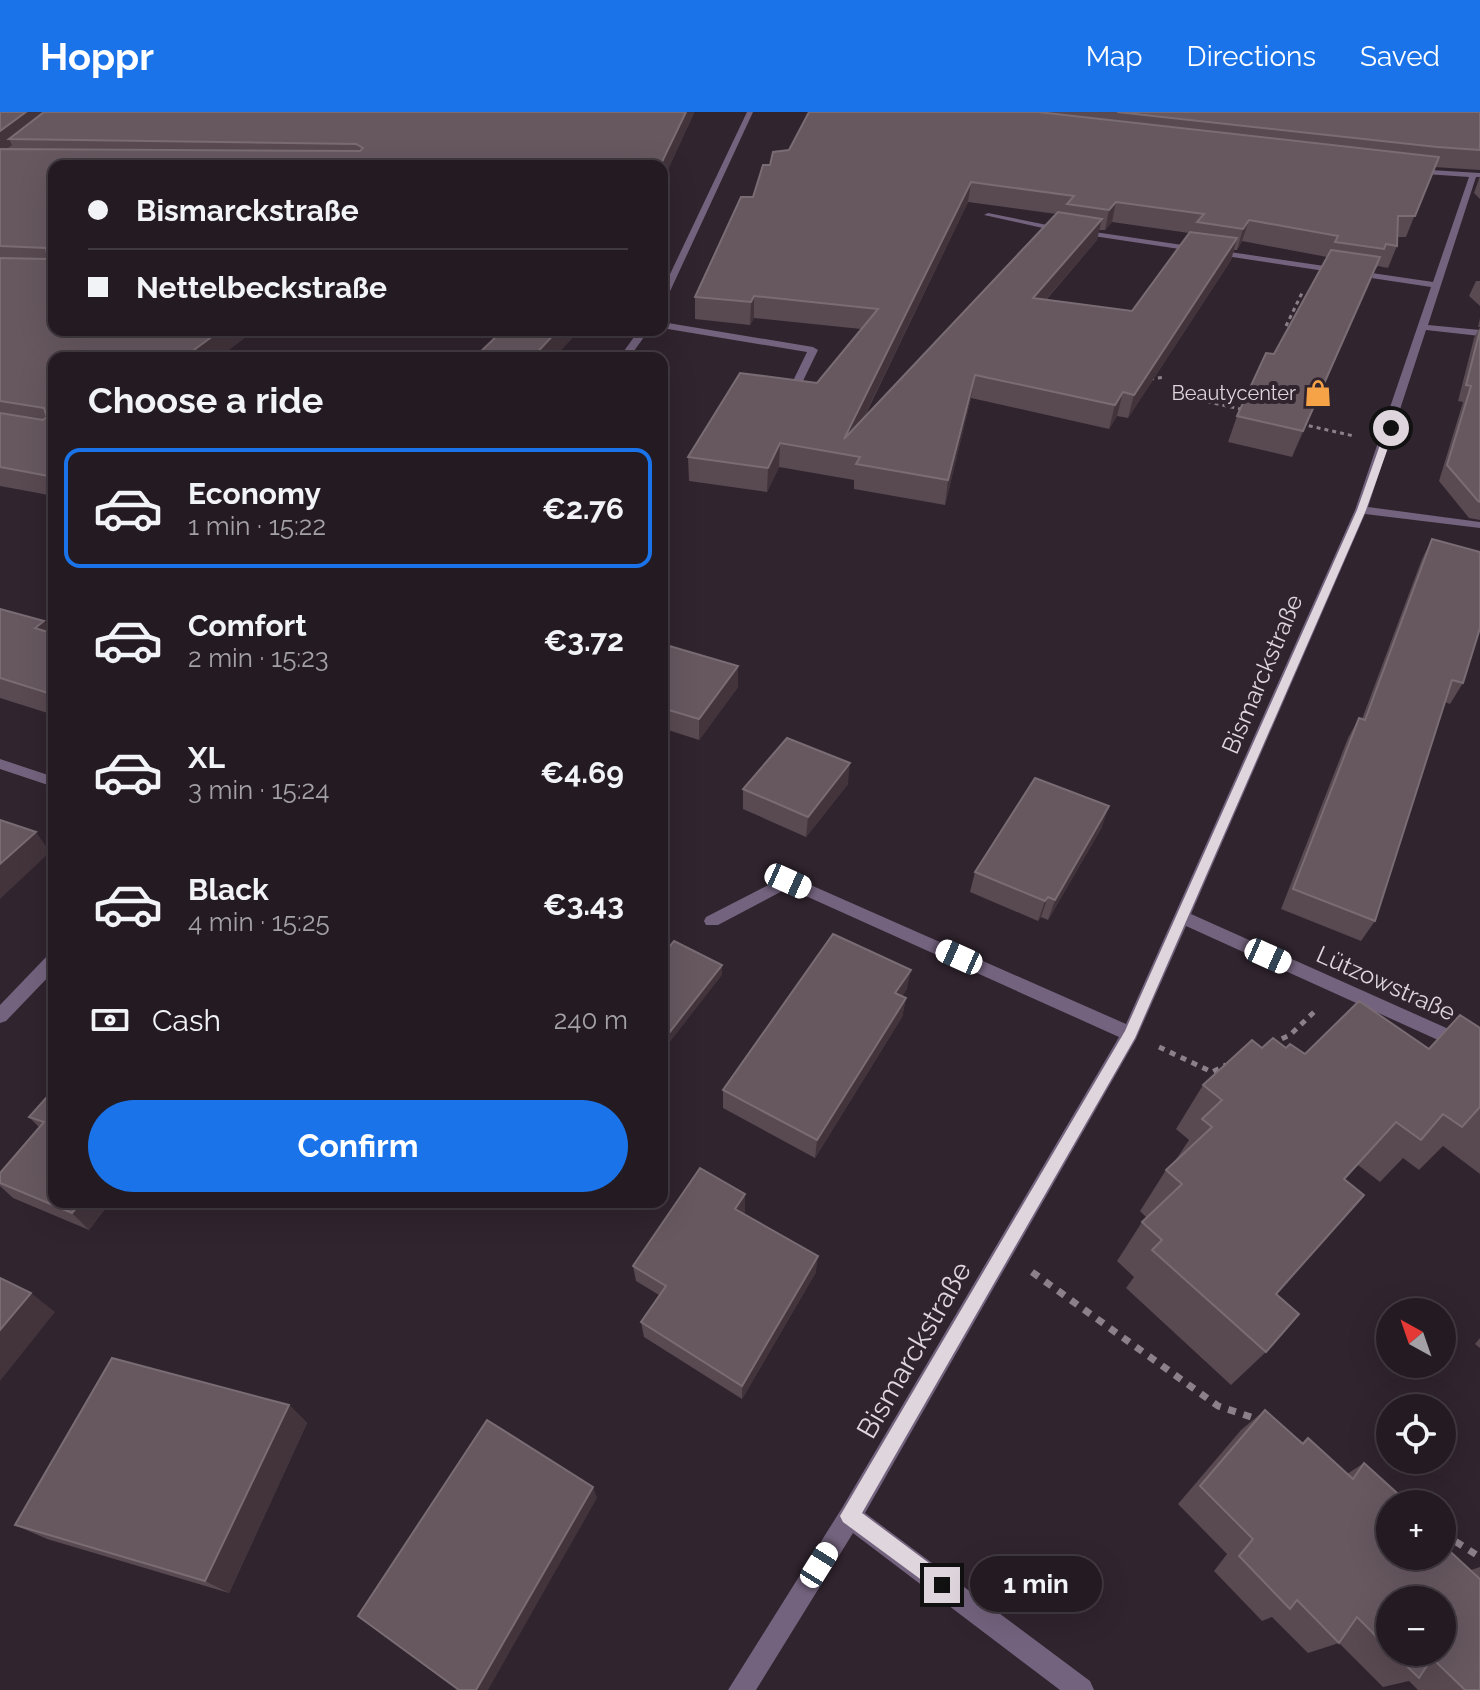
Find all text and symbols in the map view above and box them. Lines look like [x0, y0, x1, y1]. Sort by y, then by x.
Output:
text: Hoppr [40, 34, 154, 79]
text: Map [1086, 40, 1143, 73]
text: Directions [1187, 40, 1316, 73]
text: Saved [1360, 40, 1440, 73]
text: Bismarckstraße [136, 193, 359, 228]
text: Nettelbeckstraße [136, 270, 387, 305]
shop icon: Beautycenter [1303, 378, 1333, 408]
text: Choose a ride [88, 379, 323, 421]
place label: Beautycenter [1172, 381, 1296, 405]
route start [1373, 410, 1409, 446]
icon: car [92, 472, 164, 544]
text: Economy [188, 476, 321, 511]
text: €2.76 [542, 491, 624, 526]
text: 1 min · 15:22 [188, 511, 326, 541]
street label: Bismarckstraße [1215, 590, 1309, 758]
icon: car [92, 604, 164, 676]
text: Comfort [188, 608, 307, 643]
text: €3.72 [543, 623, 624, 658]
text: 2 min · 15:23 [188, 643, 329, 673]
icon: car [92, 736, 164, 808]
text: XL [188, 740, 225, 775]
text: €4.69 [540, 755, 624, 790]
text: 3 min · 15:24 [188, 775, 329, 805]
car [761, 860, 815, 902]
icon: car [92, 868, 164, 940]
text: Black [188, 872, 269, 907]
text: €3.43 [543, 887, 624, 922]
text: 4 min · 15:25 [188, 907, 330, 937]
car [1241, 935, 1295, 977]
car [932, 936, 986, 978]
street label: Lützowstraße [1312, 939, 1460, 1027]
icon: cash [88, 998, 132, 1042]
text: Cash [152, 1003, 221, 1038]
text: 240 m [554, 1005, 628, 1035]
button: Confirm [88, 1100, 628, 1192]
street label: Bismarckstraße [850, 1256, 978, 1444]
north arrow [1376, 1298, 1456, 1378]
map controls [1376, 1298, 1456, 1666]
button: locate [1376, 1394, 1456, 1474]
button: + [1376, 1490, 1456, 1570]
car [796, 1538, 842, 1592]
callout: 1 min [970, 1557, 1102, 1613]
route end [924, 1567, 960, 1603]
text: 1 min [1003, 1569, 1069, 1599]
button: − [1376, 1586, 1456, 1666]

